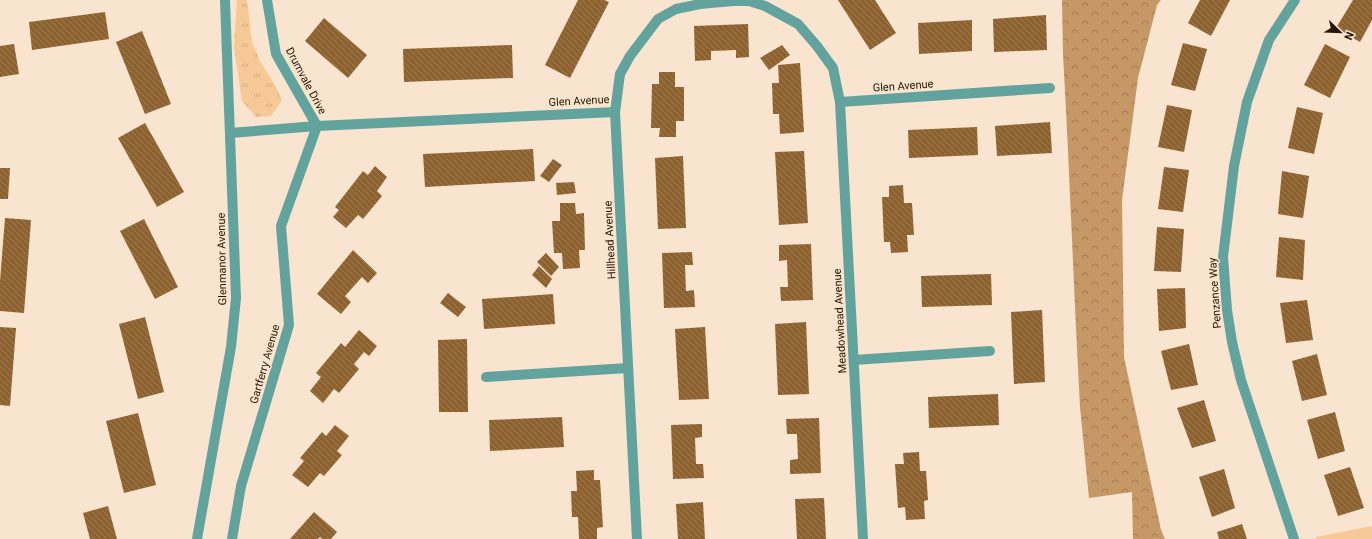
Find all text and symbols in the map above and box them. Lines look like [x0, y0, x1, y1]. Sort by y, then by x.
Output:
north arrow [1320, 12, 1360, 52]
text: N [1341, 30, 1356, 42]
street label: Drumvale Drive [283, 45, 329, 117]
street label: Glen Avenue [872, 77, 934, 95]
street label: Glen Avenue [548, 93, 610, 109]
street label: Hillhead Avenue [601, 200, 619, 280]
street label: Glenmanor Avenue [215, 212, 229, 305]
street label: Penzance Way [1206, 256, 1224, 329]
street label: Meadowhead Avenue [831, 268, 849, 374]
street label: Gartferry Avenue [247, 323, 283, 405]

